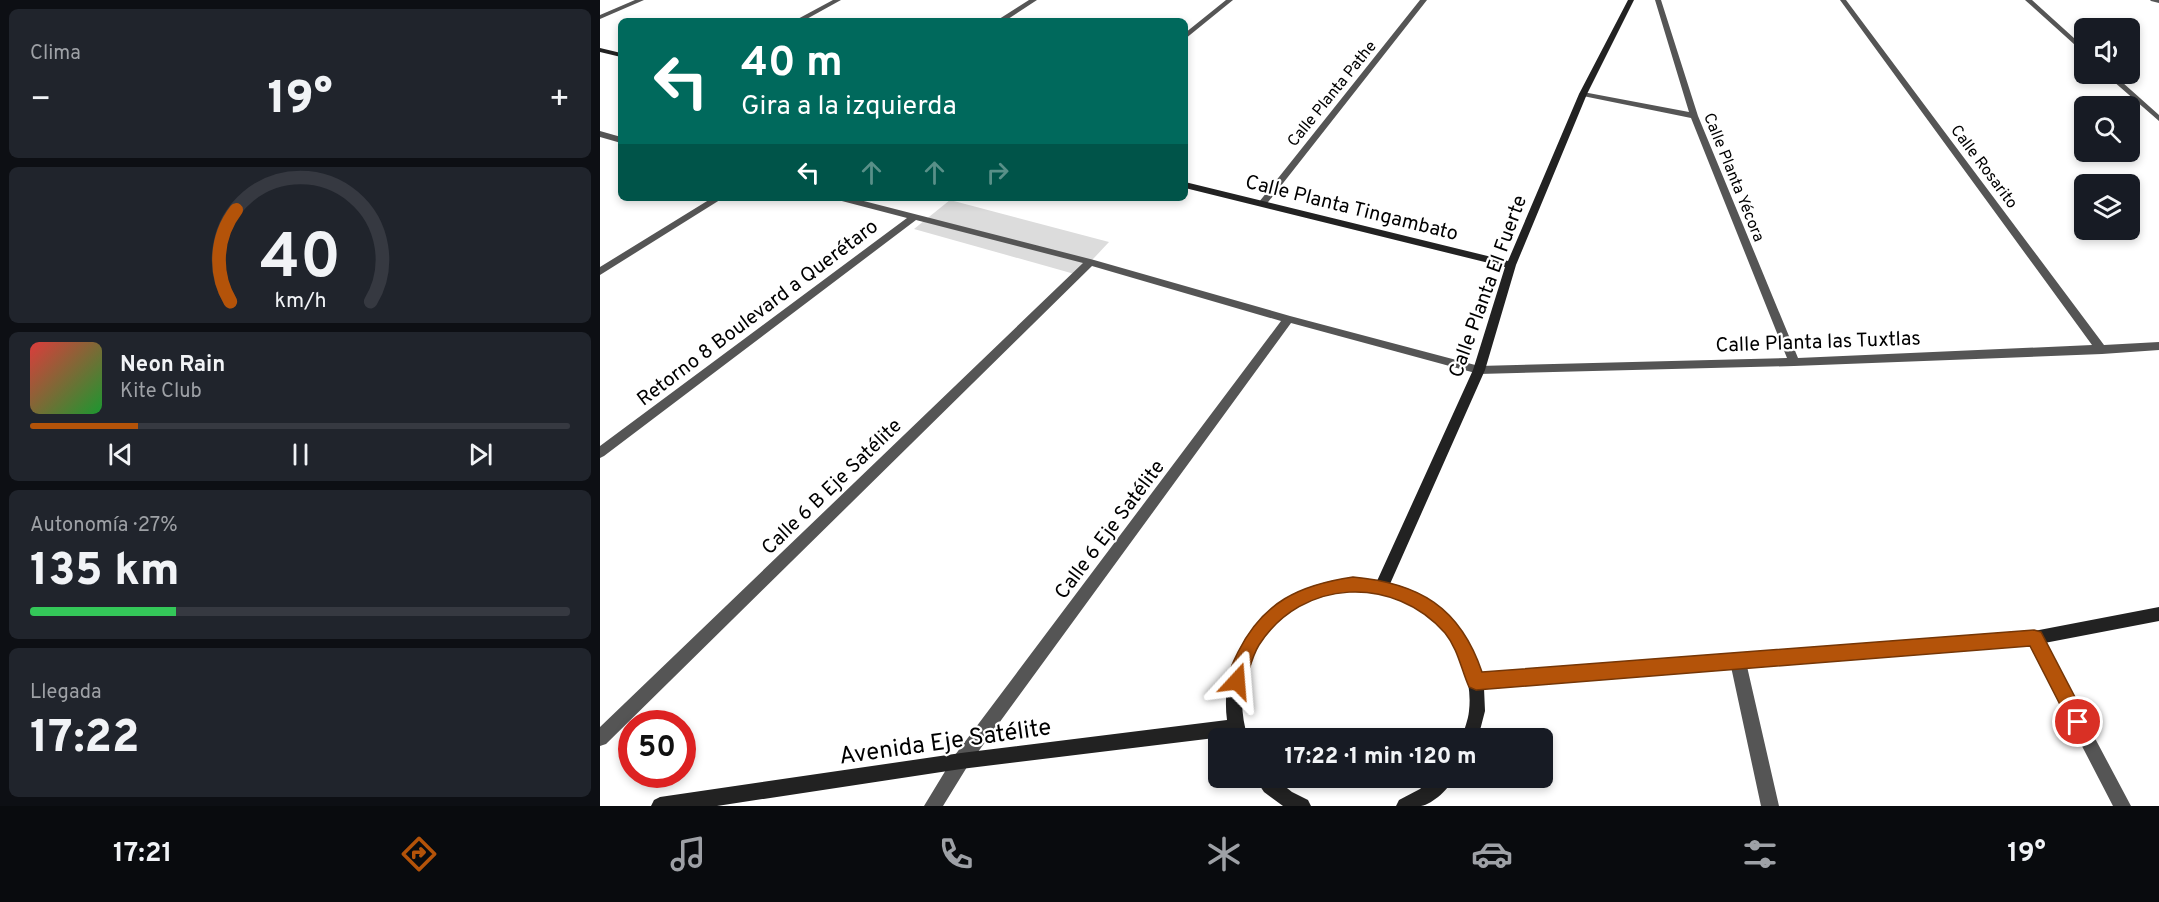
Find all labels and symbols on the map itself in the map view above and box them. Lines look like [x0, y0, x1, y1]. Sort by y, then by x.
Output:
street label: Calle Planta Pathe [1284, 37, 1381, 151]
street label: Calle Planta Yécora [1698, 110, 1768, 245]
street label: Calle Rosarito [1945, 121, 2021, 213]
street label: Calle Planta Tingambato [1242, 170, 1461, 248]
street label: Calle Planta El Fuerte [1444, 192, 1534, 382]
street label: Retorno 8 Boulevard a Querétaro [632, 214, 884, 413]
street label: Calle Planta las Tuxtlas [1715, 326, 1921, 360]
street label: Calle 6 B Eje Satélite [757, 414, 908, 561]
street label: Calle 6 Eje Satélite [1050, 455, 1171, 605]
position arrow [1205, 649, 1269, 713]
pin [2052, 696, 2103, 747]
speed limit sign: 50 [618, 710, 696, 788]
street label: Avenida Eje Satélite [837, 713, 1053, 773]

